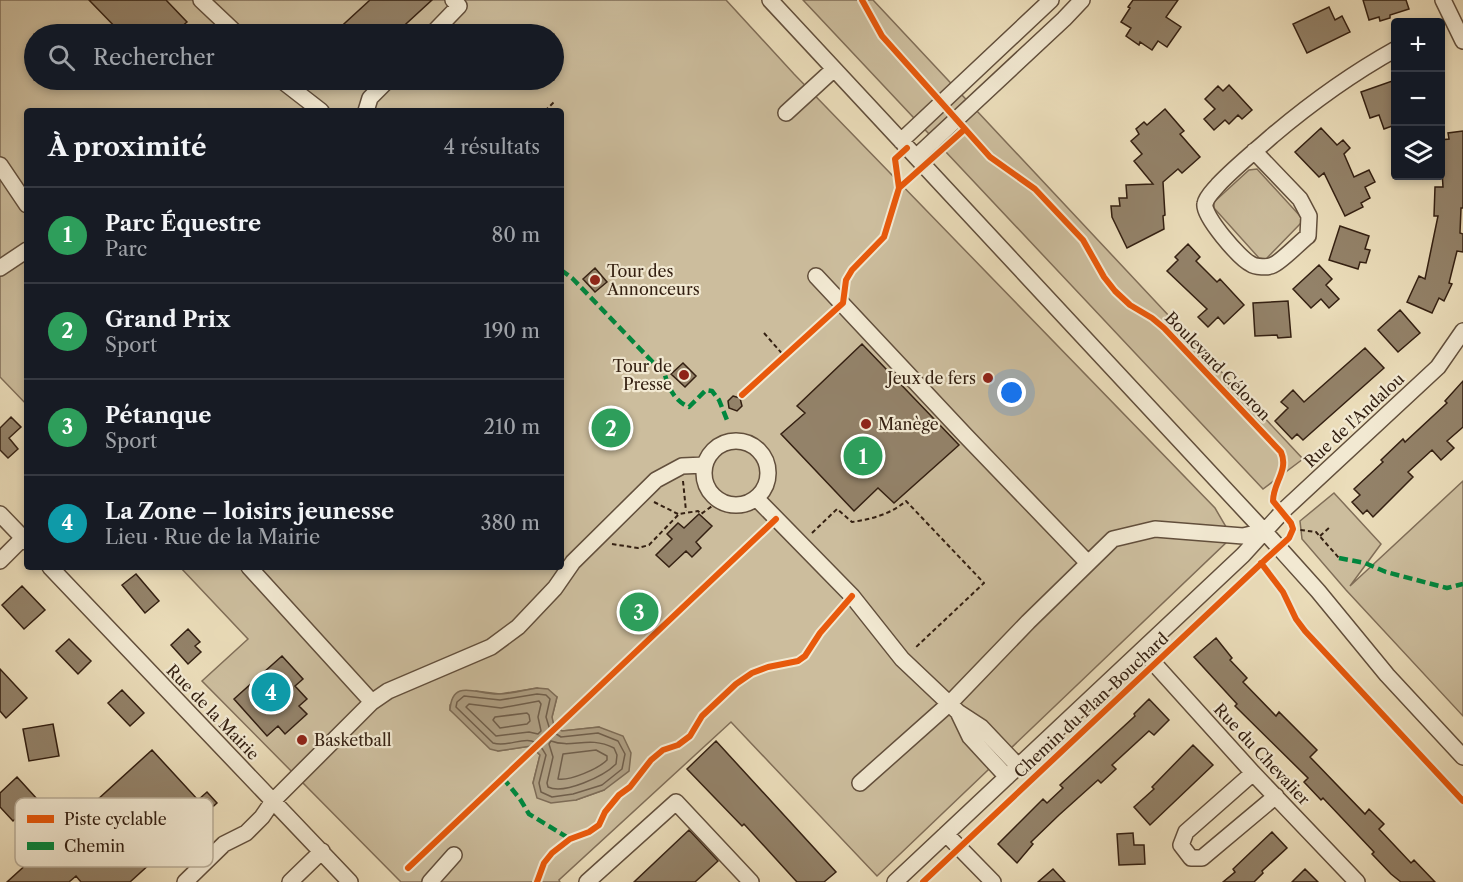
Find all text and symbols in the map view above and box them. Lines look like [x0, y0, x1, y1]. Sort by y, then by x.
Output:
map controls [1391, 18, 1445, 180]
button: + [1391, 18, 1445, 72]
search box [24, 24, 564, 90]
icon: search [45, 41, 78, 74]
text: Rechercher [93, 44, 215, 71]
button: − [1391, 72, 1445, 126]
button: layers [1391, 126, 1445, 180]
text: À proximité [48, 131, 207, 163]
text: 4 résultats [443, 135, 540, 159]
text: Parc Équestre [105, 210, 261, 237]
text: 1 [63, 223, 72, 247]
text: 80 m [492, 223, 540, 247]
text: Parc [105, 237, 147, 261]
place label: Tour des Annonceurs [606, 261, 700, 299]
marker: Tour des Annonceurs [588, 273, 602, 287]
text: Grand Prix [105, 306, 230, 333]
street label: Boulevard Céloron [1161, 307, 1275, 425]
text: 2 [62, 319, 73, 343]
text: 190 m [483, 319, 540, 343]
text: Sport [105, 333, 157, 357]
place label: Tour de Presse [613, 356, 672, 394]
marker: Tour de Presse [677, 368, 691, 382]
place label: Jeux de fers [884, 368, 976, 388]
street label: Rue de l'Andalou [1300, 368, 1408, 471]
marker: Jeux de fers [981, 371, 995, 385]
your location [997, 378, 1026, 407]
text: Pétanque [105, 402, 212, 429]
pin: 2 [592, 406, 630, 450]
place label: Manège [878, 414, 939, 434]
text: 3 [62, 415, 73, 439]
text: 210 m [483, 415, 540, 439]
marker: Manège [859, 417, 873, 431]
text: Sport [105, 429, 157, 453]
pin: 1 [844, 434, 882, 478]
text: La Zone – loisirs jeunesse [105, 498, 394, 525]
text: 4 [62, 511, 73, 535]
text: 380 m [481, 511, 540, 535]
text: Lieu · Rue de la Mairie [105, 525, 320, 549]
pin: 3 [620, 590, 658, 634]
street label: Chemin du Plan-Bouchard [1010, 628, 1173, 782]
street label: Rue de la Mairie [162, 660, 264, 764]
pin: 4 [252, 670, 290, 714]
street label: Rue du Chevalier [1210, 699, 1314, 809]
place label: Basketball [314, 730, 392, 750]
marker: Basketball [295, 733, 309, 747]
legend [15, 798, 213, 867]
text: Piste cyclable [64, 809, 167, 829]
text: Chemin [64, 836, 125, 856]

